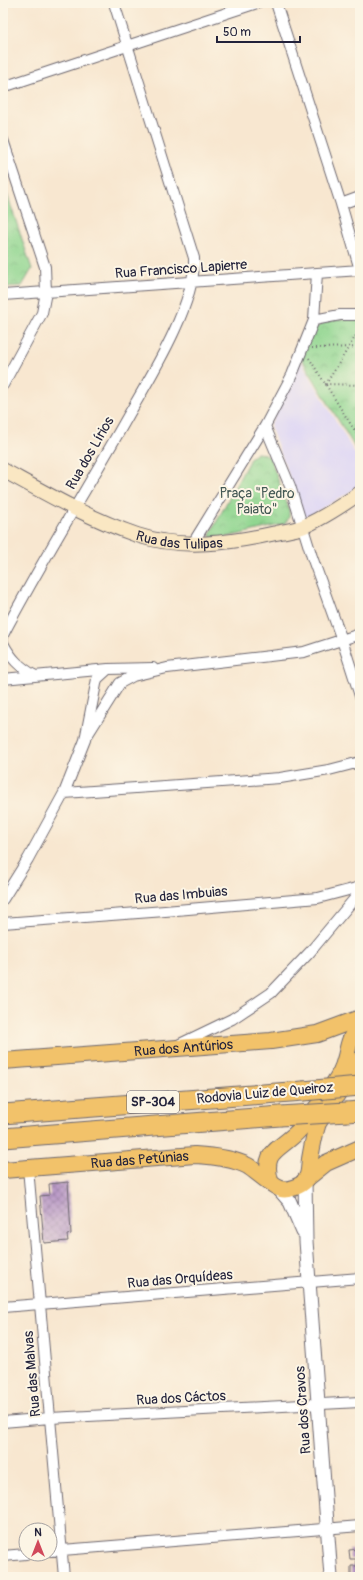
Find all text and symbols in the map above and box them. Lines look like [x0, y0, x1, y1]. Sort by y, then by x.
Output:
scale bar [217, 18, 300, 44]
text: 50 m [223, 25, 251, 40]
street label: Rua Francisco Lapierre [114, 256, 248, 282]
street label: Rua dos Lírios [62, 413, 118, 492]
park label: Praça "Pedro Paiato" [219, 485, 295, 518]
street label: Rua das Tulipas [134, 527, 224, 552]
street label: Rua das Imbuias [134, 882, 229, 908]
street label: Rua dos Antúrios [133, 1035, 234, 1060]
street label: Rodovia Luiz de Queiroz [196, 1079, 334, 1107]
road number: SP-304 [127, 1091, 179, 1113]
street label: Rua das Petúnias [90, 1147, 190, 1172]
street label: Rua das Orquídeas [127, 1266, 234, 1292]
street label: Rua das Malvas [20, 1330, 44, 1418]
street label: Rua dos Cravos [291, 1365, 315, 1455]
street label: Rua dos Cáctos [136, 1387, 227, 1409]
north arrow [18, 1522, 58, 1562]
text: N [34, 1526, 42, 1539]

